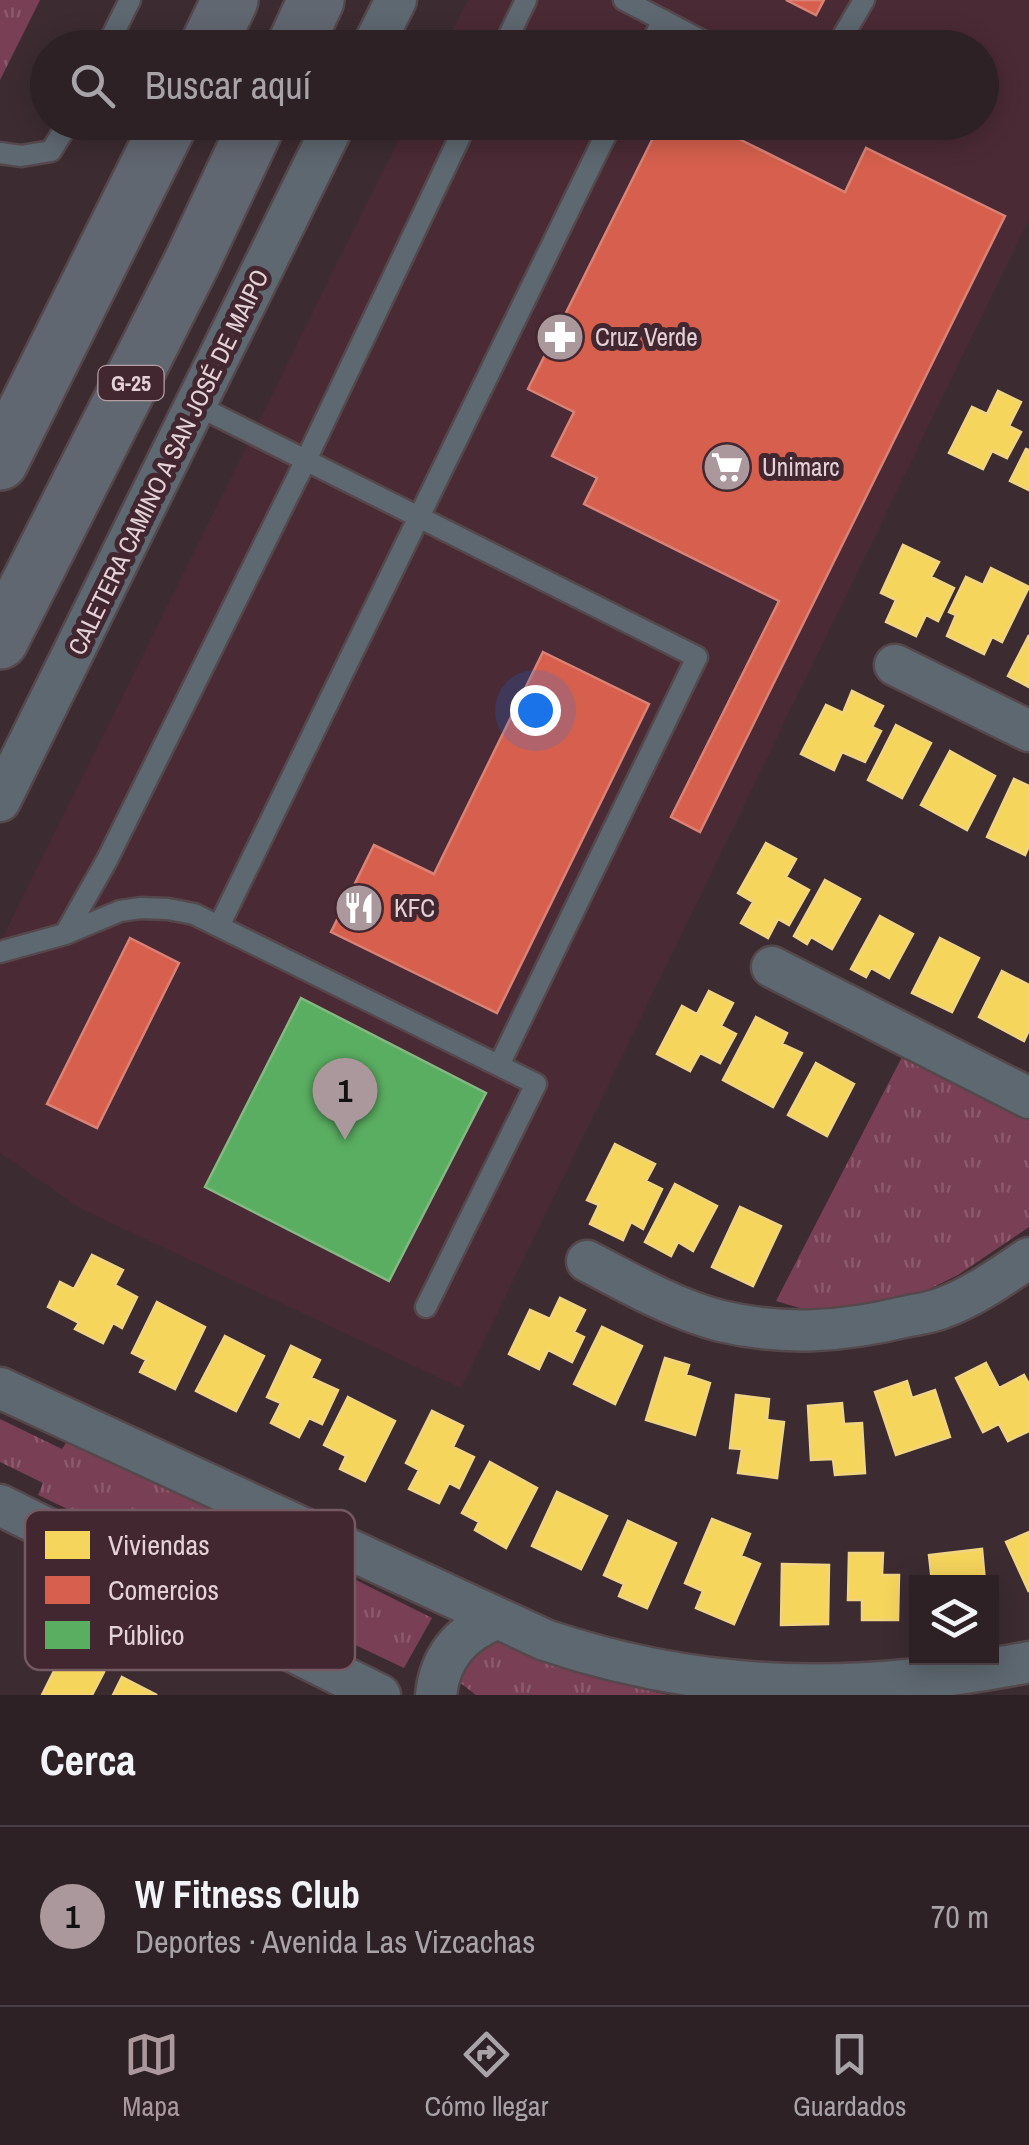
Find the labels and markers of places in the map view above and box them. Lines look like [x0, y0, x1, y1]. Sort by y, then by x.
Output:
pharmacy icon: Cruz Verde [534, 311, 586, 363]
place label: Cruz Verde [595, 320, 698, 354]
supermarket icon: Unimarc [701, 441, 753, 493]
place label: Unimarc [762, 450, 839, 484]
restaurant icon: KFC [333, 882, 385, 934]
place label: KFC [394, 891, 435, 925]
pin: 1 [312, 1058, 378, 1140]

